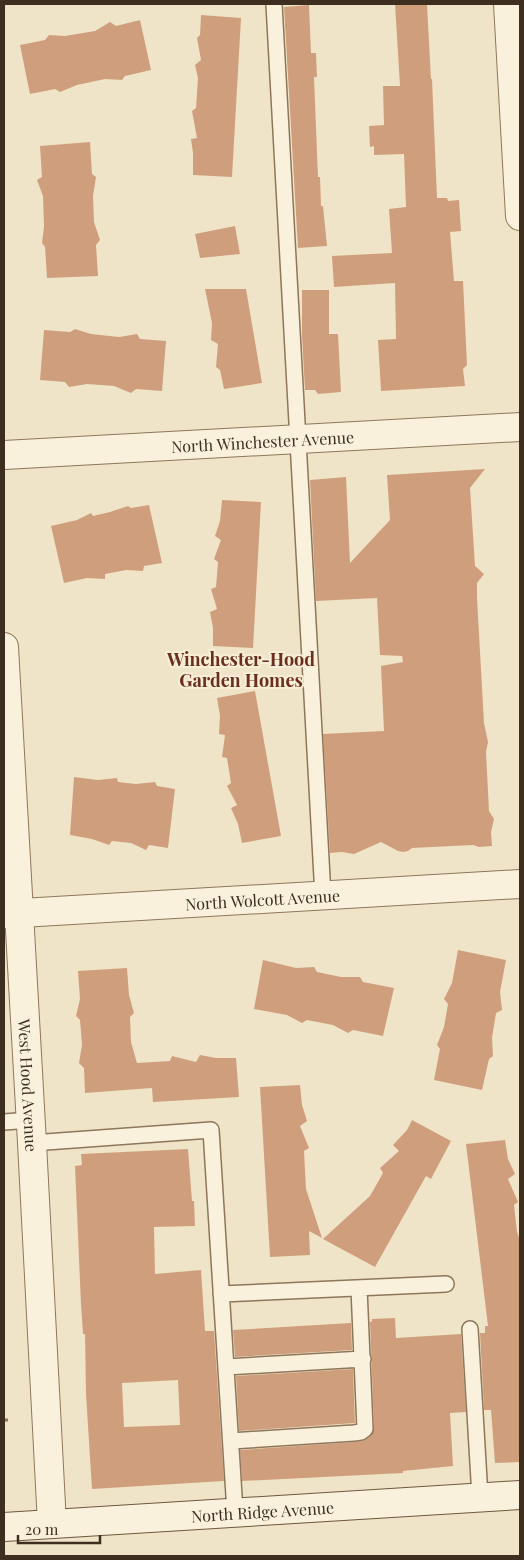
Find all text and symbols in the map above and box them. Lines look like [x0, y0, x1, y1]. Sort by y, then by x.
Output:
street label: North Winchester Avenue [171, 426, 355, 456]
district label: Winchester-Hood Garden Homes [166, 647, 315, 692]
street label: North Wolcott Avenue [184, 884, 341, 914]
street label: West Hood Avenue [14, 1017, 43, 1152]
street label: North Ridge Avenue [190, 1496, 335, 1526]
scale bar [18, 1512, 100, 1544]
text: 20 m [25, 1519, 59, 1539]

